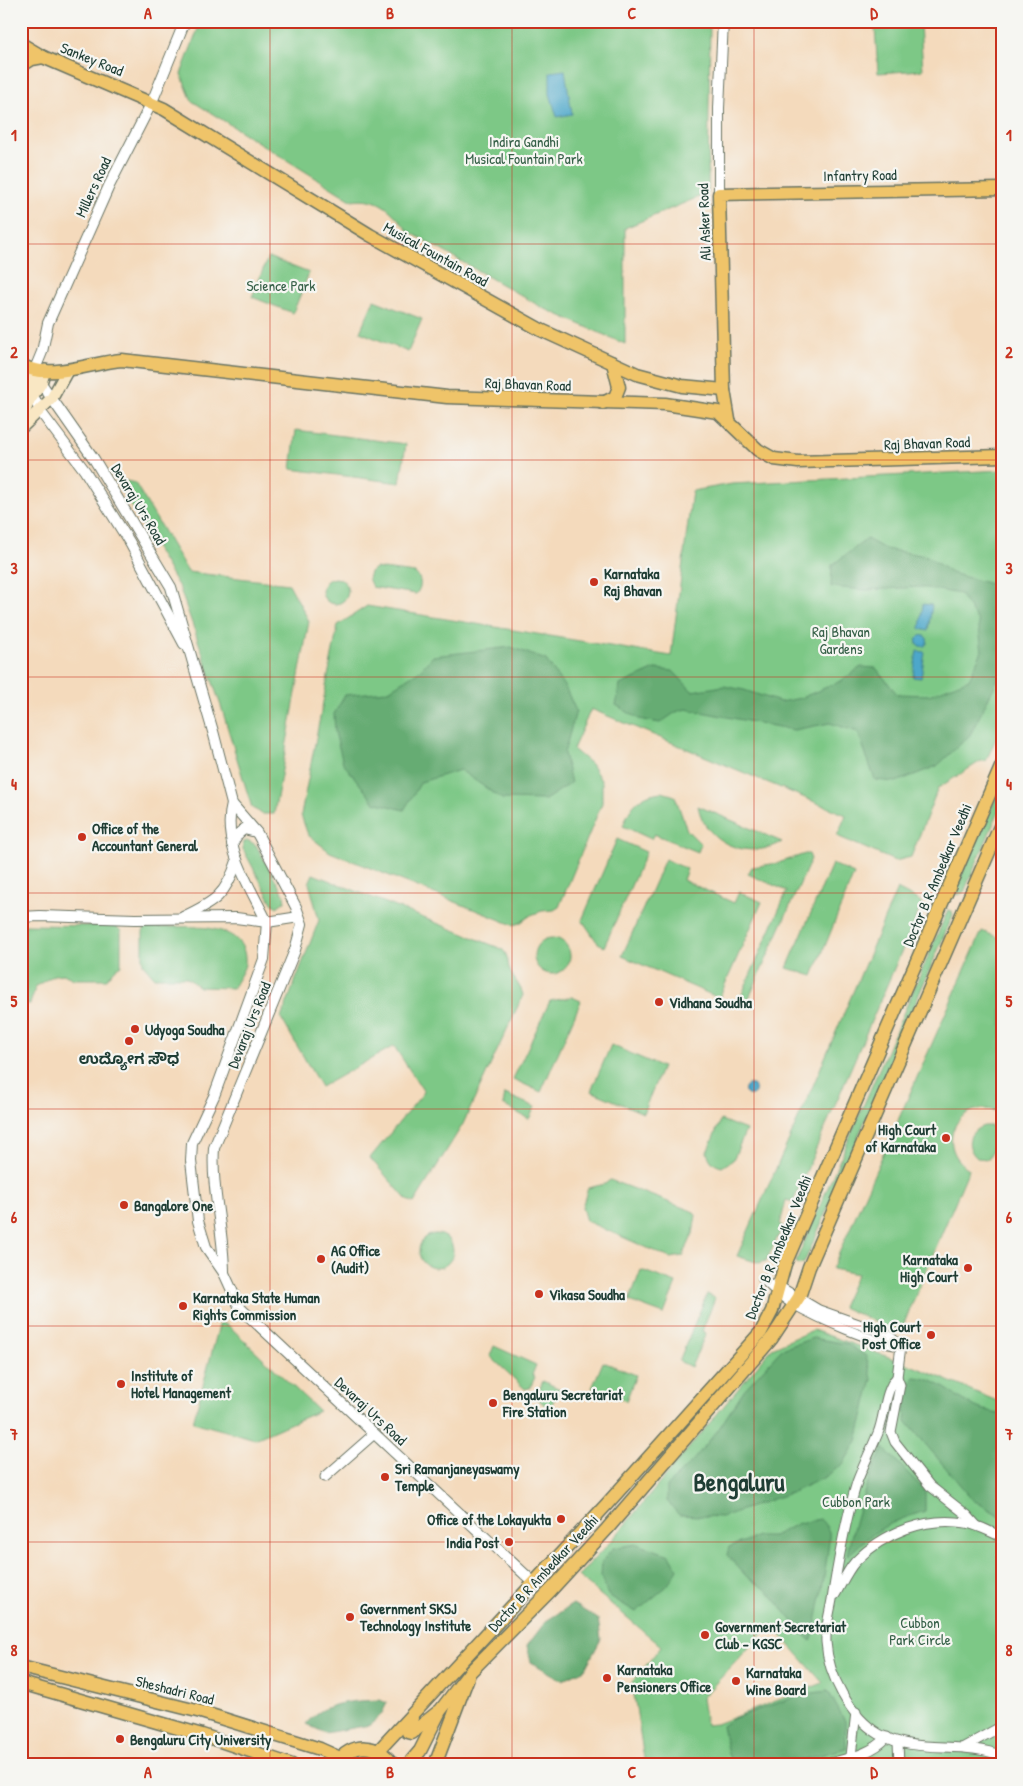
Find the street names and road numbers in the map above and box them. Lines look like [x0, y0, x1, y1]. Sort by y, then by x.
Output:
street label: Sankey Road [57, 37, 127, 81]
street label: Millers Road [70, 153, 116, 221]
street label: Infantry Road [823, 164, 897, 186]
street label: Ali Asker Road [692, 183, 716, 261]
street label: Musical Fountain Road [380, 216, 492, 292]
street label: Raj Bhavan Road [485, 372, 572, 396]
street label: Raj Bhavan Road [884, 431, 971, 455]
street label: Devaraj Urs Road [106, 459, 172, 549]
street label: Doctor B R Ambedkar Veedhi [897, 800, 977, 950]
street label: Devaraj Urs Road [222, 979, 276, 1071]
street label: Doctor B R Ambedkar Veedhi [740, 1172, 816, 1322]
street label: Devaraj Urs Road [330, 1372, 412, 1450]
street label: Doctor B R Ambedkar Veedhi [483, 1510, 603, 1636]
street label: Sheshadri Road [134, 1670, 217, 1710]

